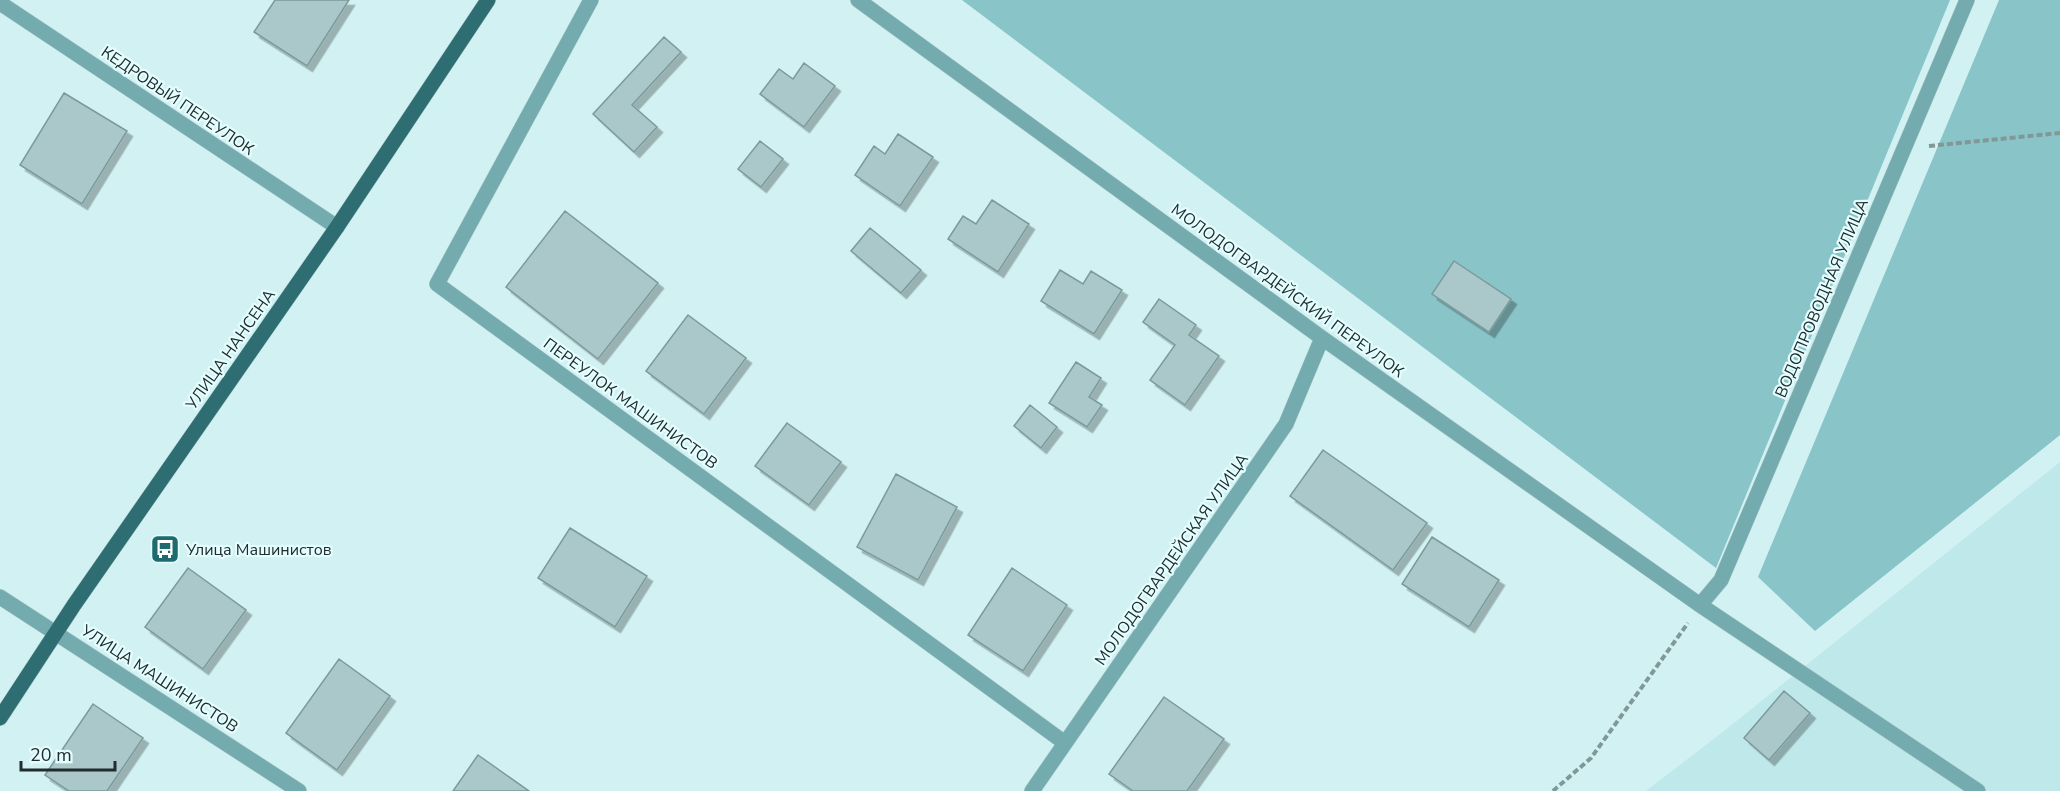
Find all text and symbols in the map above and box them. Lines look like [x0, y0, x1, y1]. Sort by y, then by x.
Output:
street label: КЕДРОВЫЙ ПЕРЕУЛОК [97, 41, 259, 161]
street label: ВОДОПРОВОДНАЯ УЛИЦА [1770, 195, 1874, 401]
street label: МОЛОДОГВАРДЕЙСКИЙ ПЕРЕУЛОК [1167, 199, 1409, 383]
street label: УЛИЦА НАНСЕНА [180, 285, 281, 415]
street label: ПЕРЕУЛОК МАШИНИСТОВ [539, 333, 722, 475]
street label: МОЛОДОГВАРДЕЙСКАЯ УЛИЦА [1090, 449, 1254, 670]
bus stop icon: Улица Машинистов [149, 533, 181, 565]
place label: Улица Машинистов [185, 539, 332, 561]
street label: УЛИЦА МАШИНИСТОВ [76, 619, 242, 738]
scale bar [21, 734, 116, 772]
text: 20 m [30, 743, 72, 767]

